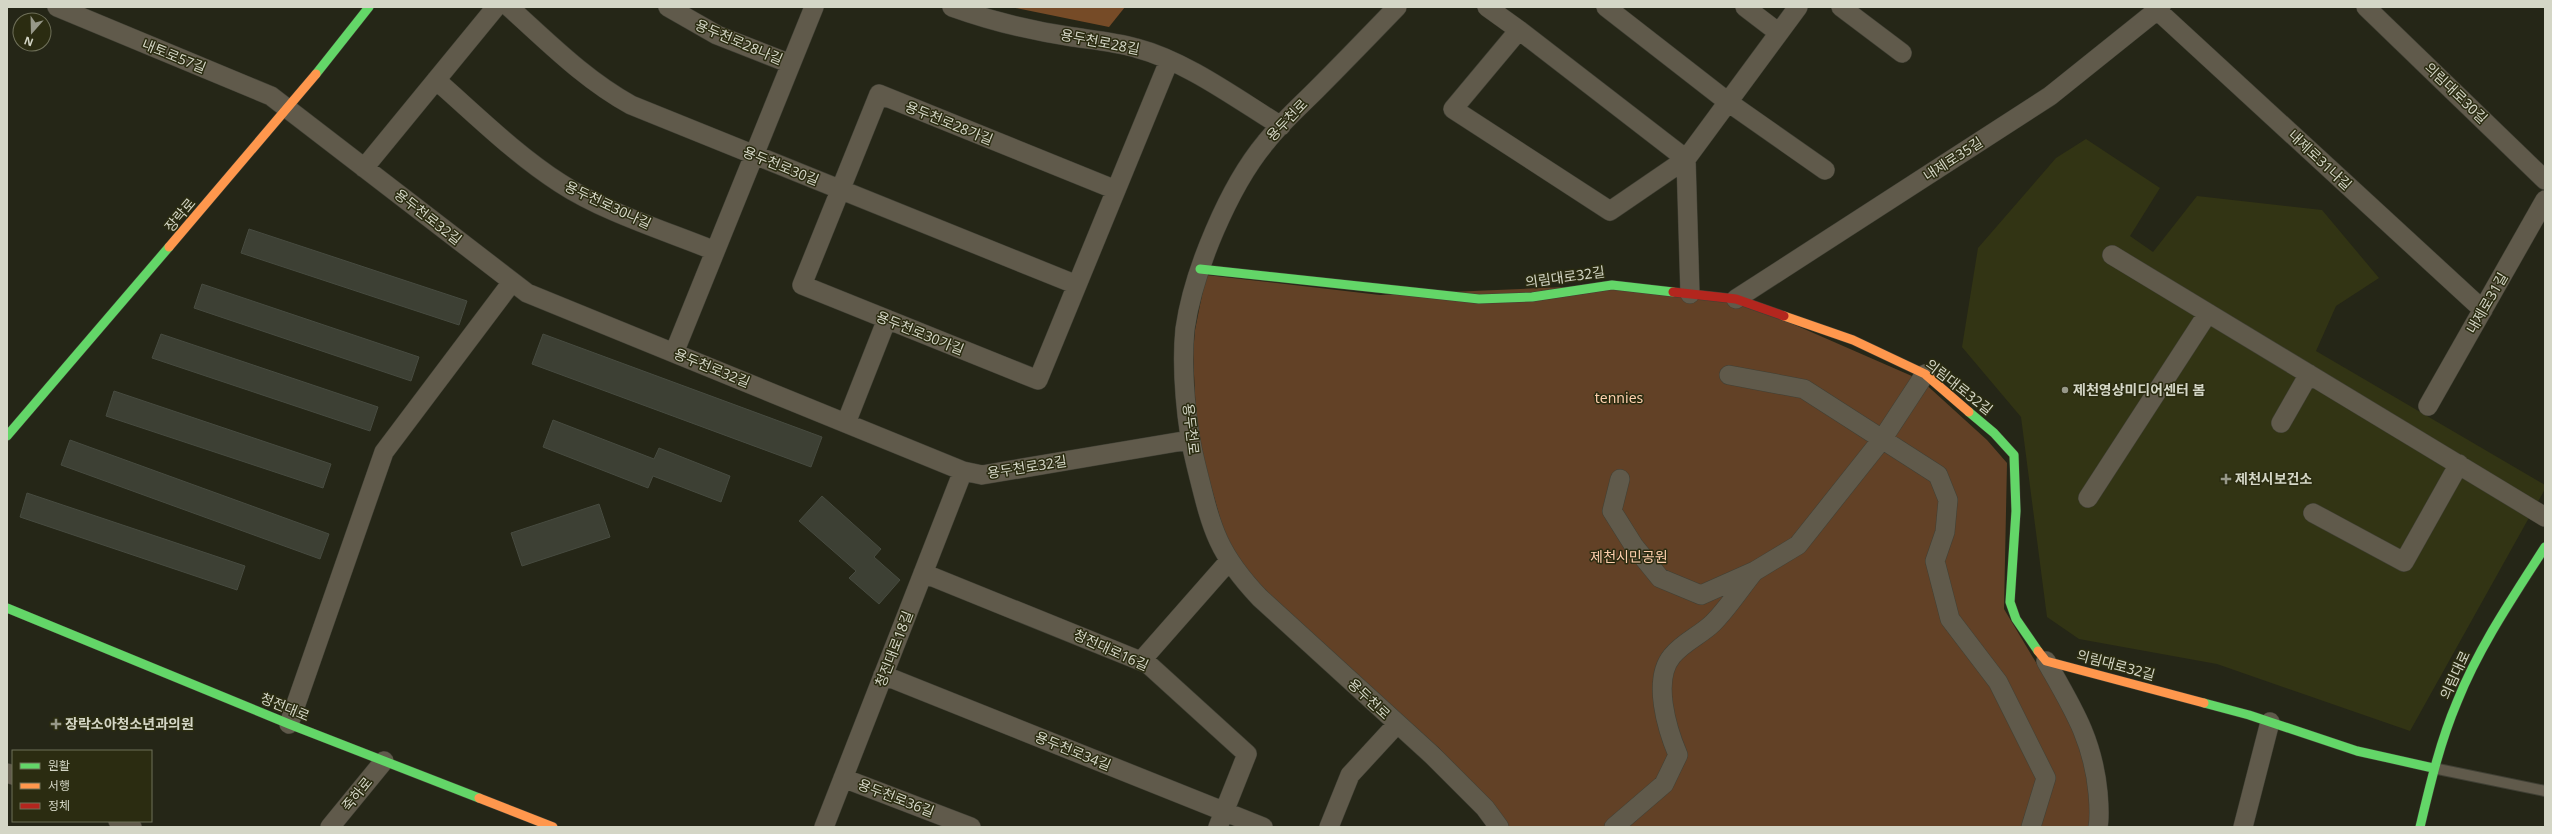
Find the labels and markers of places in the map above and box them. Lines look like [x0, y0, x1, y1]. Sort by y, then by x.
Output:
place label: 제천영상미디어센터 봄 [2073, 380, 2206, 399]
marker: 제천영상미디어센터 봄 [2060, 385, 2070, 395]
place label: 제천시보건소 [2235, 469, 2312, 488]
marker: 제천시보건소 [2220, 473, 2232, 485]
place label: 장락소아청소년과의원 [65, 714, 194, 733]
marker: 장락소아청소년과의원 [50, 718, 62, 730]

